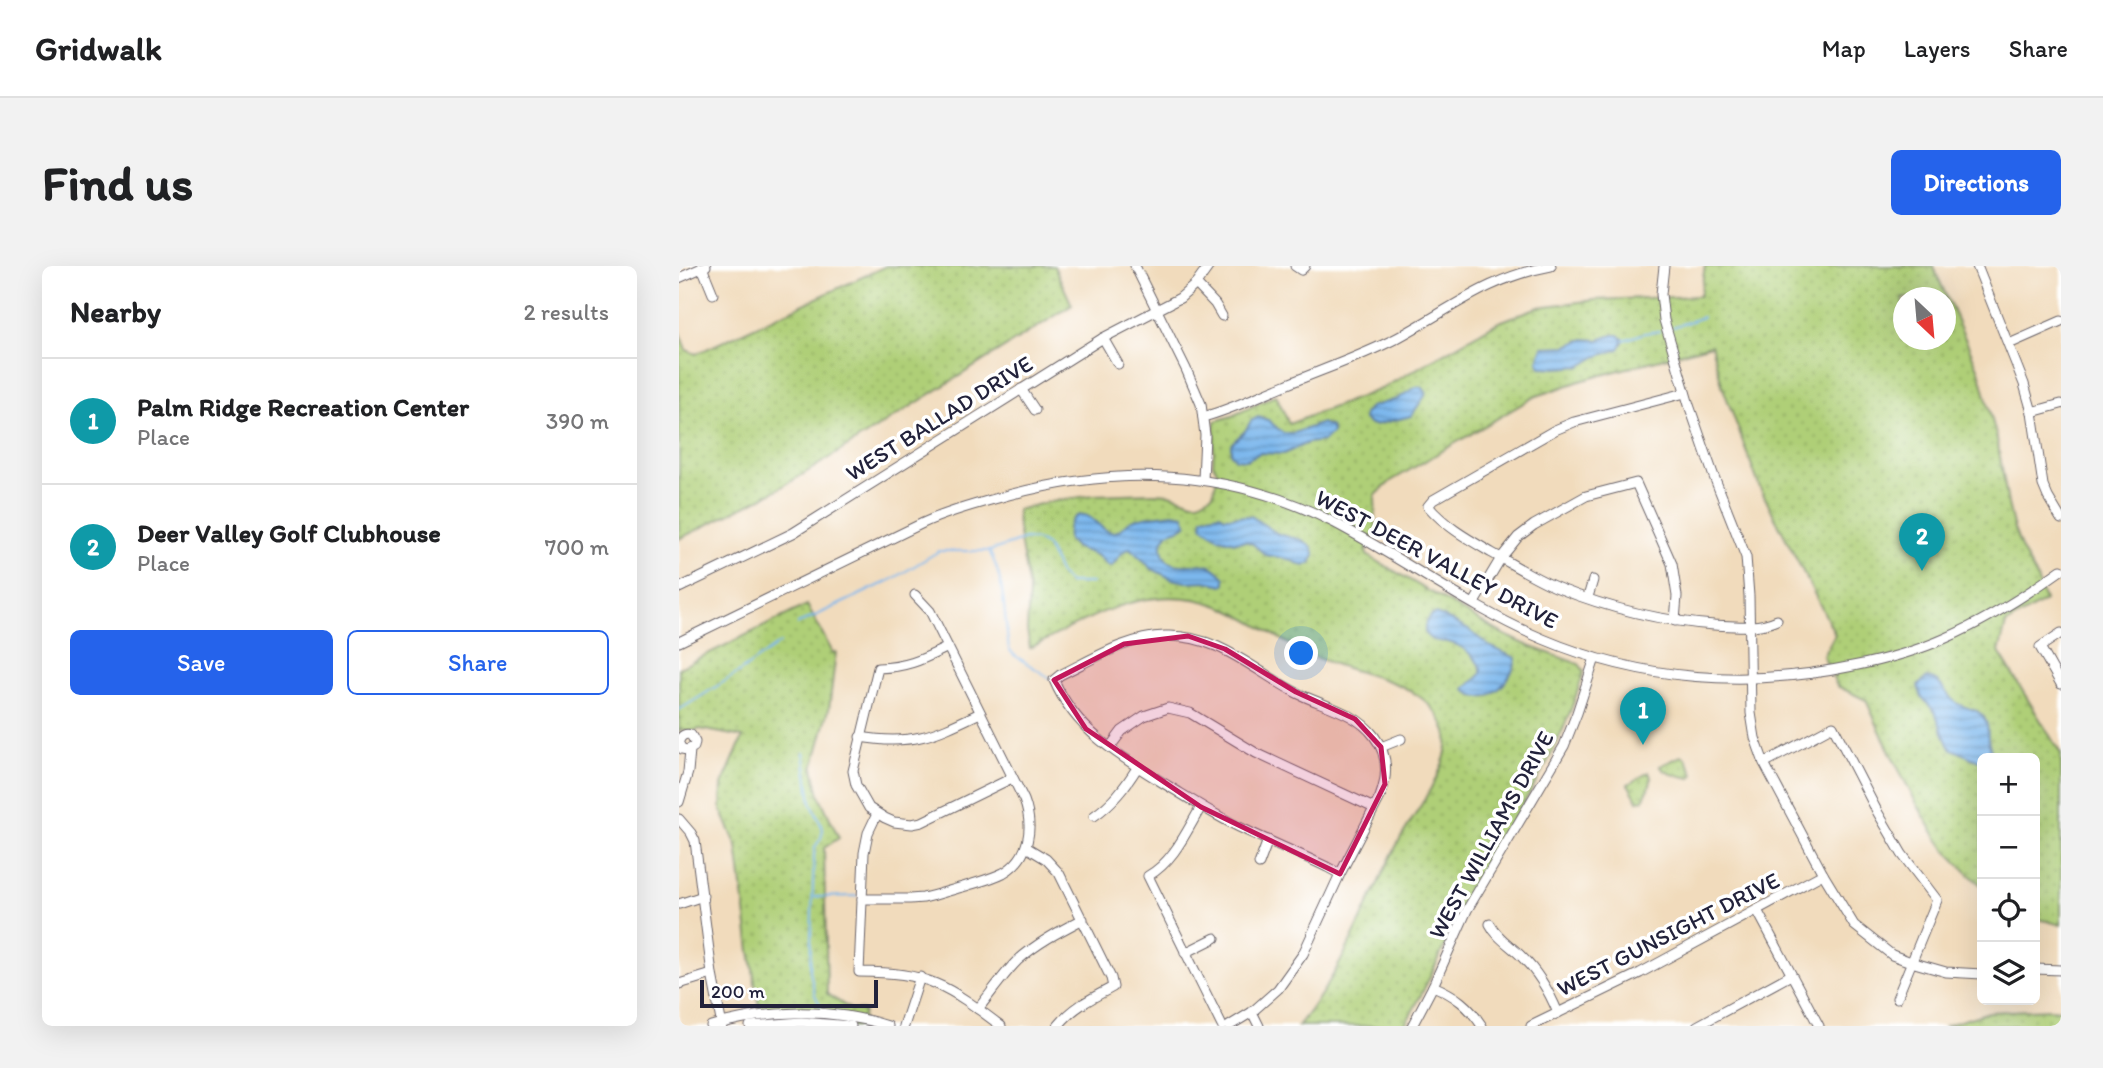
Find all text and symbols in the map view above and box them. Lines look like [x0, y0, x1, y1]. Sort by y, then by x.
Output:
text: Gridwalk [35, 29, 162, 68]
text: Map [1822, 34, 1866, 63]
text: Layers [1904, 34, 1971, 63]
text: Share [2009, 34, 2068, 63]
button: Directions [1891, 150, 2061, 215]
text: Find us [42, 153, 193, 212]
north arrow [1893, 287, 1956, 350]
text: Nearby [70, 293, 161, 330]
text: 2 results [523, 298, 609, 326]
street label: WEST BALLAD DRIVE [840, 349, 1038, 487]
text: Palm Ridge Recreation Center [137, 391, 469, 423]
text: 1 [88, 407, 98, 435]
text: 390 m [546, 407, 609, 435]
text: Place [137, 423, 190, 451]
street label: WEST DEER VALLEY DRIVE [1311, 483, 1563, 635]
pin: 2 [1899, 513, 1945, 571]
text: Deer Valley Golf Clubhouse [137, 517, 441, 549]
text: 2 [87, 533, 99, 561]
text: 700 m [545, 533, 609, 561]
text: Place [137, 549, 190, 577]
button: Save [70, 630, 333, 695]
button: Share [347, 630, 609, 695]
your location [1284, 636, 1318, 670]
pin: 1 [1620, 687, 1666, 745]
street label: WEST WILLIAMS DRIVE [1422, 726, 1560, 944]
map controls [1977, 753, 2040, 1005]
button: + [1977, 753, 2040, 816]
button: − [1977, 816, 2040, 879]
street label: WEST GUNSIGHT DRIVE [1552, 866, 1784, 1002]
button: locate [1977, 879, 2040, 942]
button: layers [1977, 942, 2040, 1005]
scale bar [700, 977, 879, 1009]
text: 200 m [711, 980, 765, 1003]

